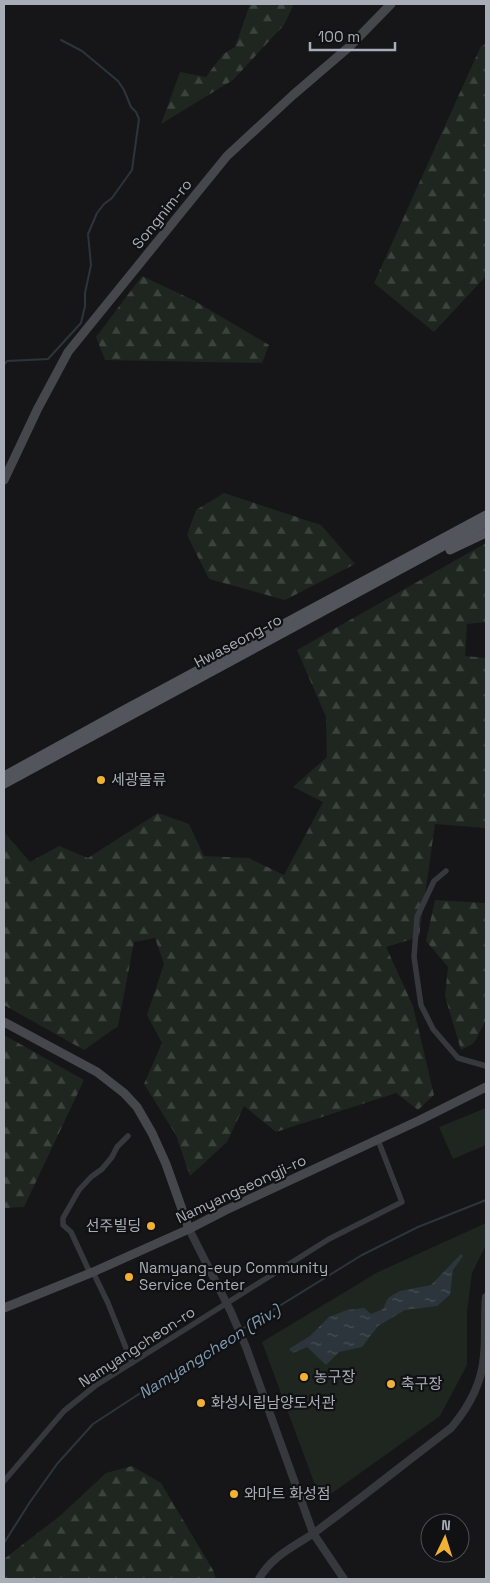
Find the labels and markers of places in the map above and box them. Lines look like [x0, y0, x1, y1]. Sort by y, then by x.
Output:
place label: 세광물류 [111, 770, 166, 789]
marker: 세광물류 [95, 774, 107, 786]
place label: 선주빌딩 [86, 1216, 141, 1235]
marker: 선주빌딩 [145, 1220, 157, 1232]
place label: Namyang-eup Community Service Center [139, 1258, 328, 1294]
marker: Namyang-eup Community Service Center [123, 1271, 135, 1283]
place label: 농구장 [314, 1367, 356, 1386]
marker: 농구장 [298, 1371, 310, 1383]
place label: 축구장 [401, 1374, 443, 1393]
marker: 축구장 [385, 1378, 397, 1390]
place label: 화성시립남양도서관 [211, 1393, 335, 1412]
marker: 화성시립남양도서관 [195, 1397, 207, 1409]
place label: 와마트 화성점 [244, 1484, 331, 1503]
marker: 와마트 화성점 [228, 1488, 240, 1500]

